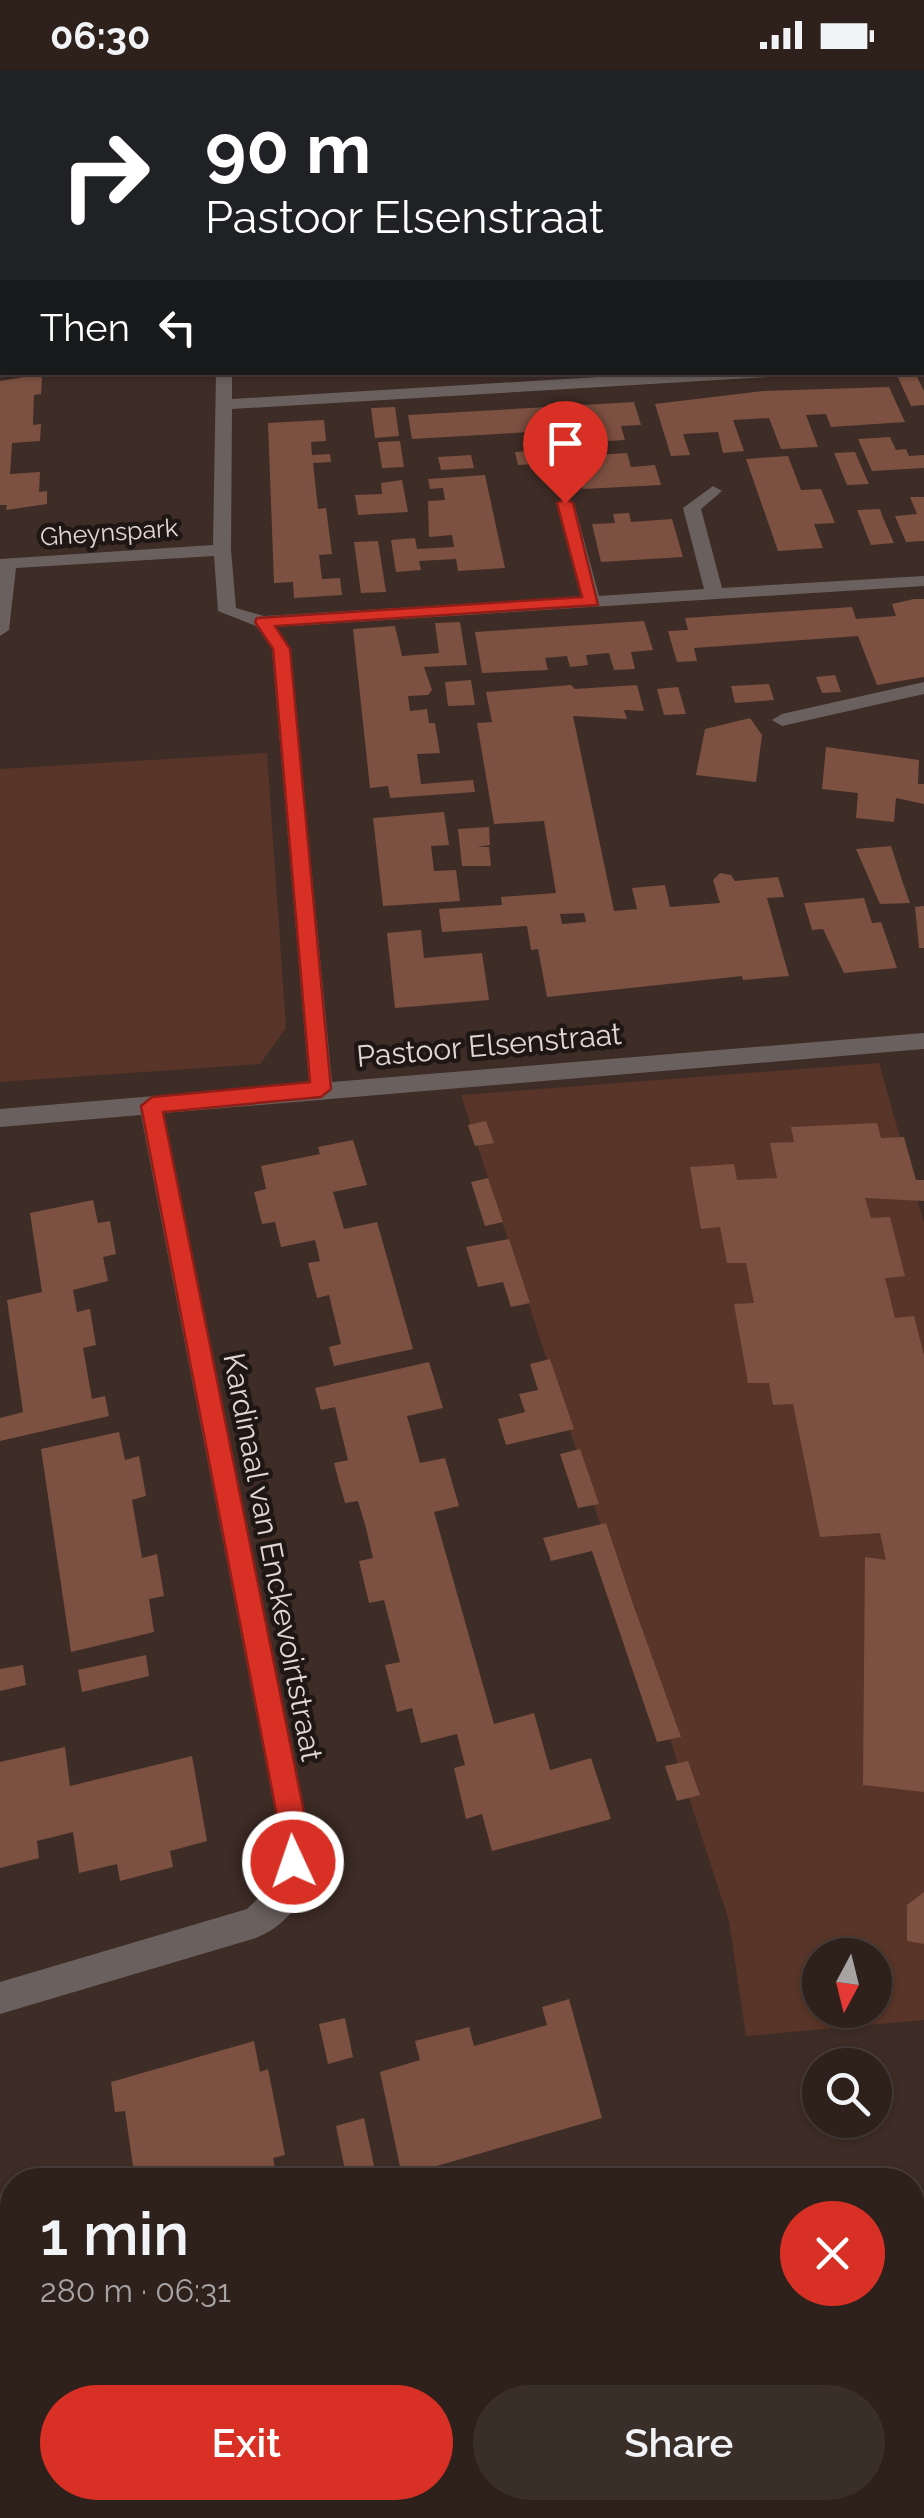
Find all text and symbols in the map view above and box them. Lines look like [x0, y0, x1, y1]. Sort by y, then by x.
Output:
text: 06:30 [50, 13, 150, 58]
text: 90 m [205, 107, 371, 189]
icon: right [40, 110, 170, 240]
text: Pastoor Elsenstraat [205, 191, 604, 244]
icon: left [150, 300, 205, 355]
text: Then [40, 305, 130, 350]
pin [523, 401, 608, 504]
icon: arrive [538, 416, 593, 471]
street label: Gheynspark [39, 512, 180, 552]
street label: Pastoor Elsenstraat [355, 1016, 623, 1074]
street label: Kardinaal van Enckevoirtstraat [216, 1350, 330, 1764]
position arrow [241, 1810, 345, 1914]
north arrow [802, 1938, 892, 2028]
map controls [802, 1938, 892, 2138]
button: search [802, 2048, 892, 2138]
text: 1 min [40, 2199, 189, 2269]
button: close [780, 2201, 885, 2306]
text: 280 m · 06:31 [40, 2272, 231, 2309]
button: Exit [40, 2385, 453, 2500]
button: Share [473, 2385, 885, 2500]

